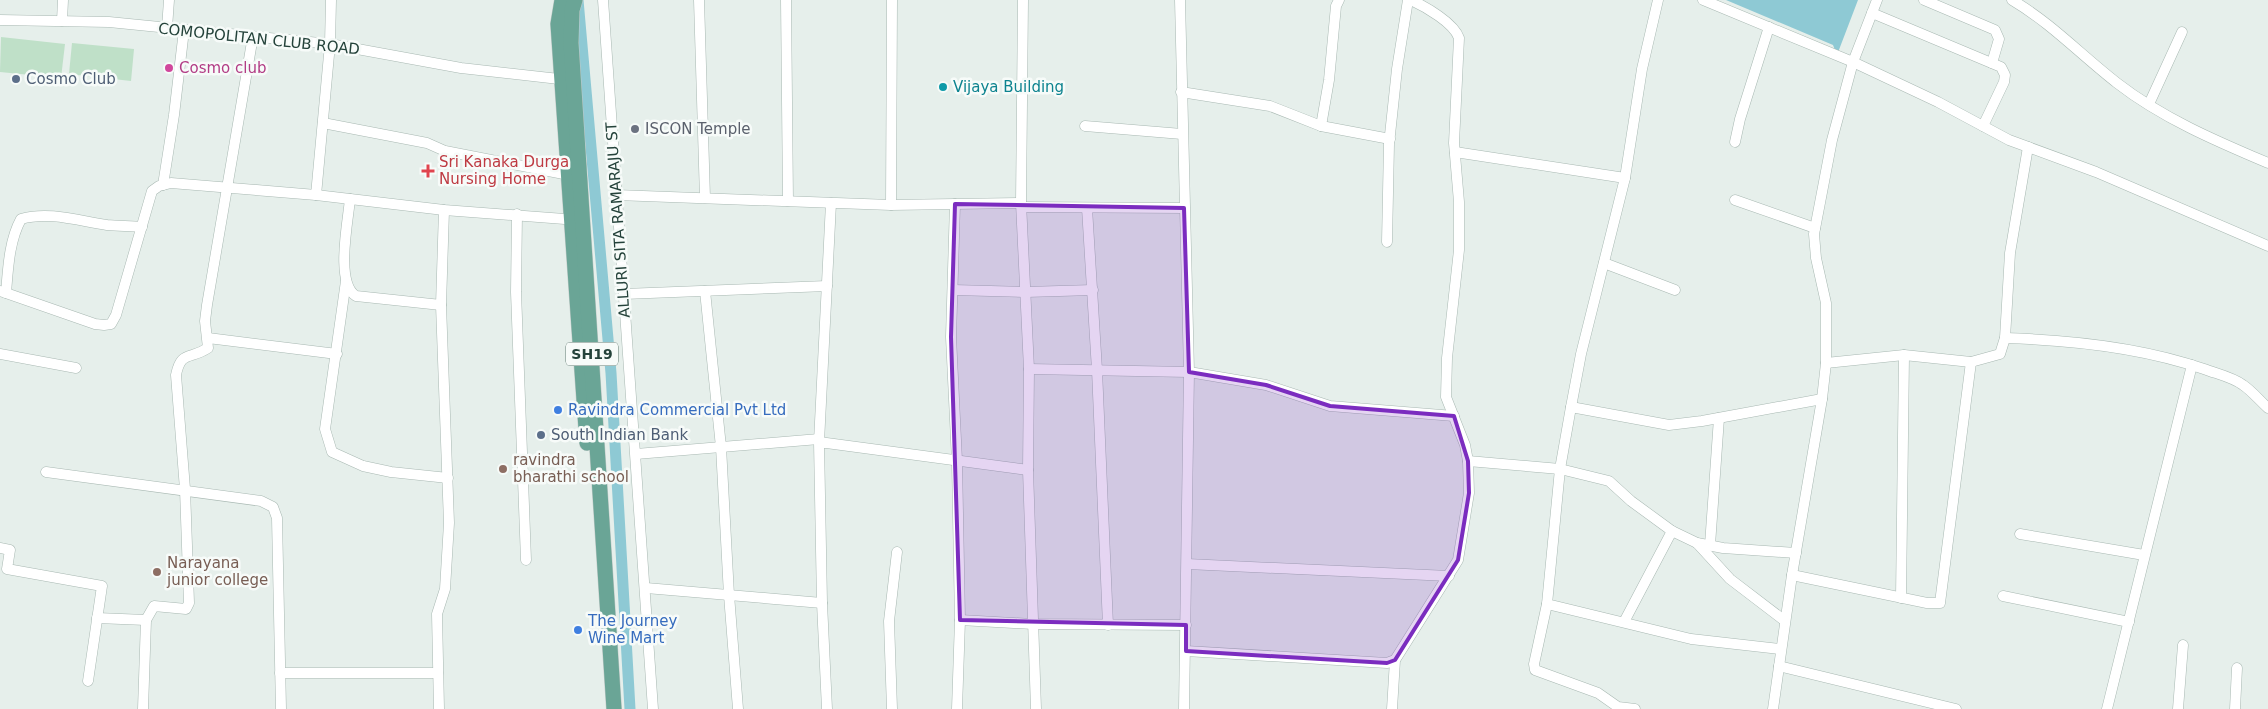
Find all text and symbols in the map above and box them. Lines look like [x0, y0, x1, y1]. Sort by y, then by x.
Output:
street label: COMOPOLITAN CLUB ROAD [157, 19, 361, 59]
place label: Cosmo club [179, 59, 266, 77]
marker: Cosmo club [163, 62, 175, 74]
place label: Cosmo Club [26, 70, 116, 88]
marker: Cosmo Club [10, 73, 22, 85]
place label: Vijaya Building [953, 78, 1064, 96]
marker: Vijaya Building [937, 81, 949, 93]
place label: ISCON Temple [645, 120, 751, 138]
street label: ALLURI SITA RAMARAJU ST [602, 121, 634, 318]
marker: ISCON Temple [629, 123, 641, 135]
place label: Sri Kanaka Durga Nursing Home [439, 153, 569, 188]
marker: Sri Kanaka Durga Nursing Home [421, 164, 435, 178]
road number: SH19 [566, 342, 618, 366]
place label: Ravindra Commercial Pvt Ltd [568, 401, 786, 419]
marker: Ravindra Commercial Pvt Ltd [552, 404, 564, 416]
place label: South Indian Bank [551, 426, 688, 444]
marker: South Indian Bank [535, 429, 547, 441]
place label: ravindra bharathi school [513, 451, 629, 486]
marker: ravindra bharathi school [497, 463, 509, 475]
place label: Narayana junior college [166, 554, 268, 589]
marker: Narayana junior college [151, 566, 163, 578]
place label: The Journey Wine Mart [587, 612, 677, 647]
marker: The Journey Wine Mart [572, 624, 584, 636]

